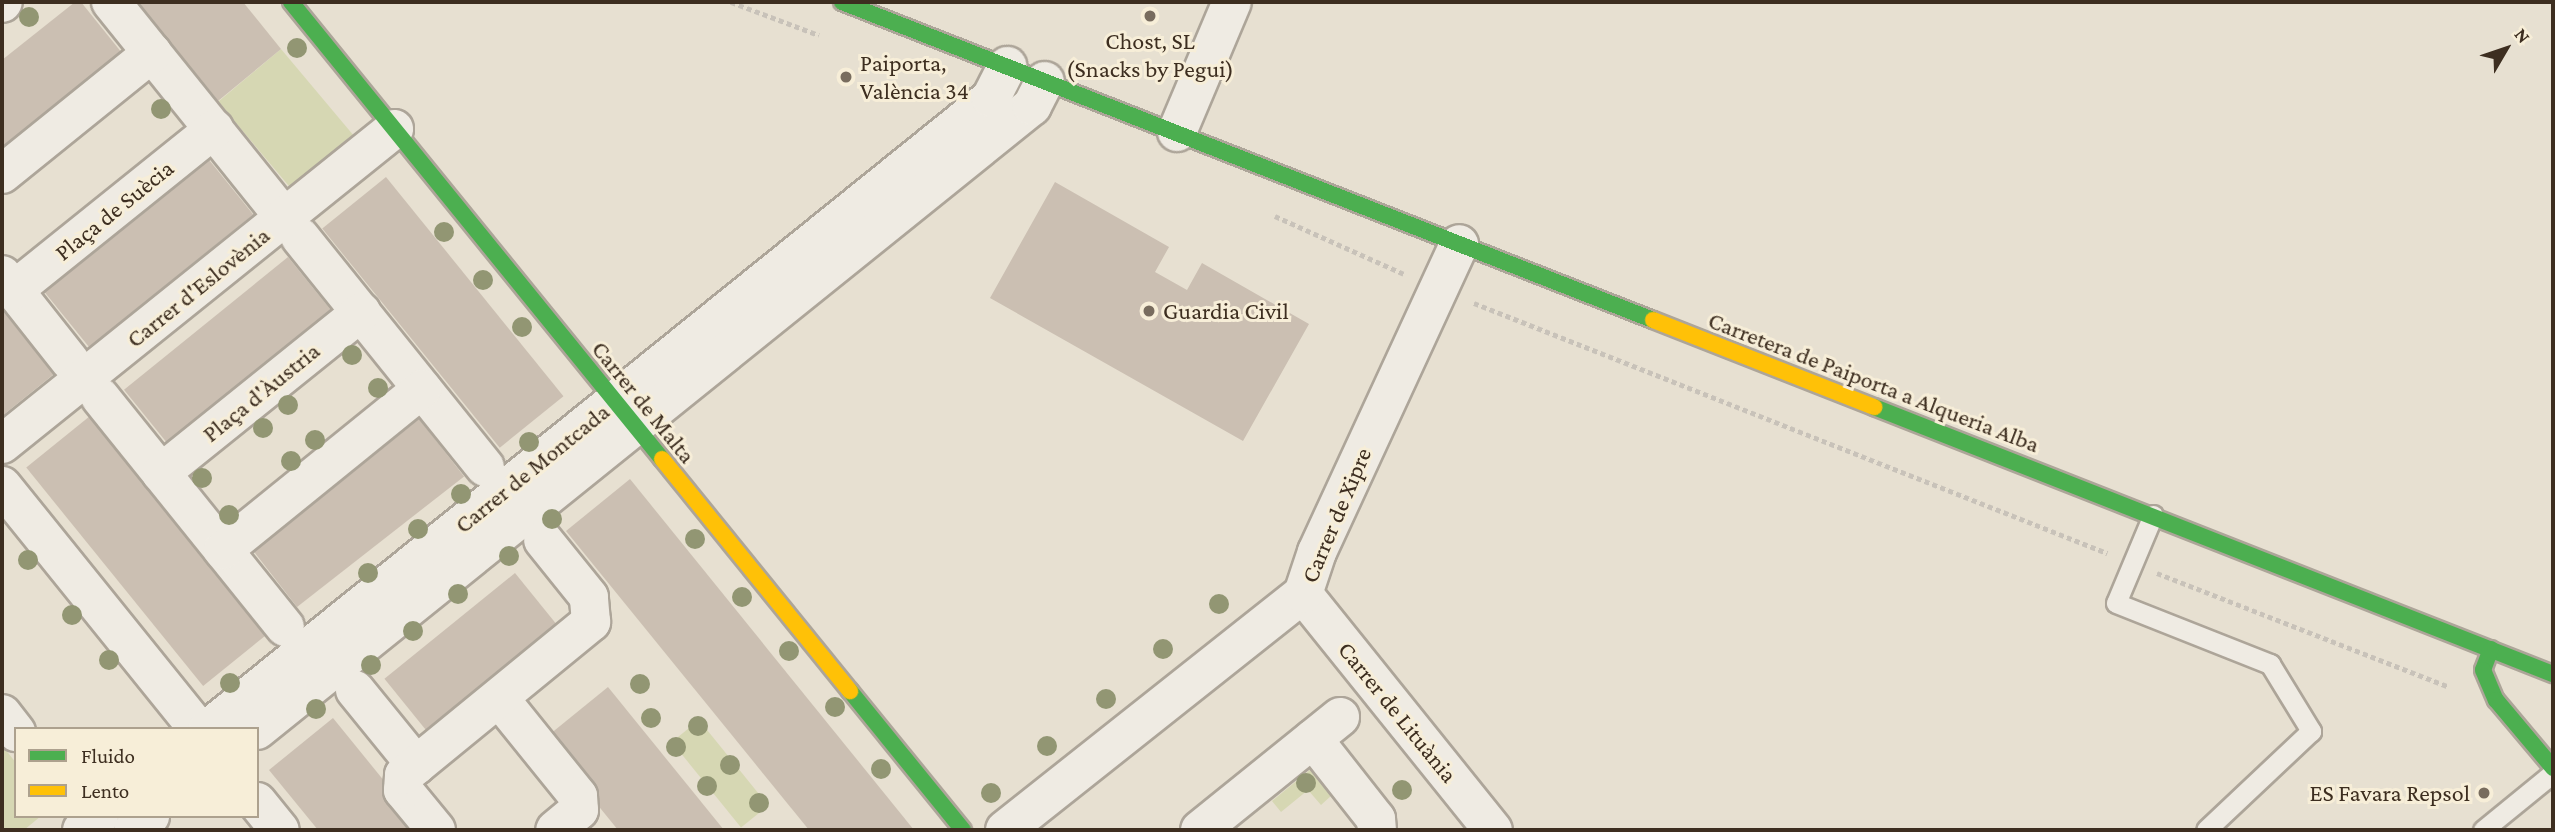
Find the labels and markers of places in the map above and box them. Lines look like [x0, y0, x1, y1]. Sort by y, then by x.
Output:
marker: Chost, SL (Snacks by Pegui) [1142, 8, 1158, 24]
place label: Chost, SL (Snacks by Pegui) [1066, 27, 1234, 83]
place label: Paiporta, València 34 [860, 49, 969, 105]
marker: Paiporta, València 34 [838, 69, 854, 85]
place label: Guardia Civil [1163, 297, 1289, 325]
marker: Guardia Civil [1141, 303, 1157, 319]
place label: ES Favara Repsol [2309, 779, 2470, 807]
marker: ES Favara Repsol [2476, 785, 2492, 801]

